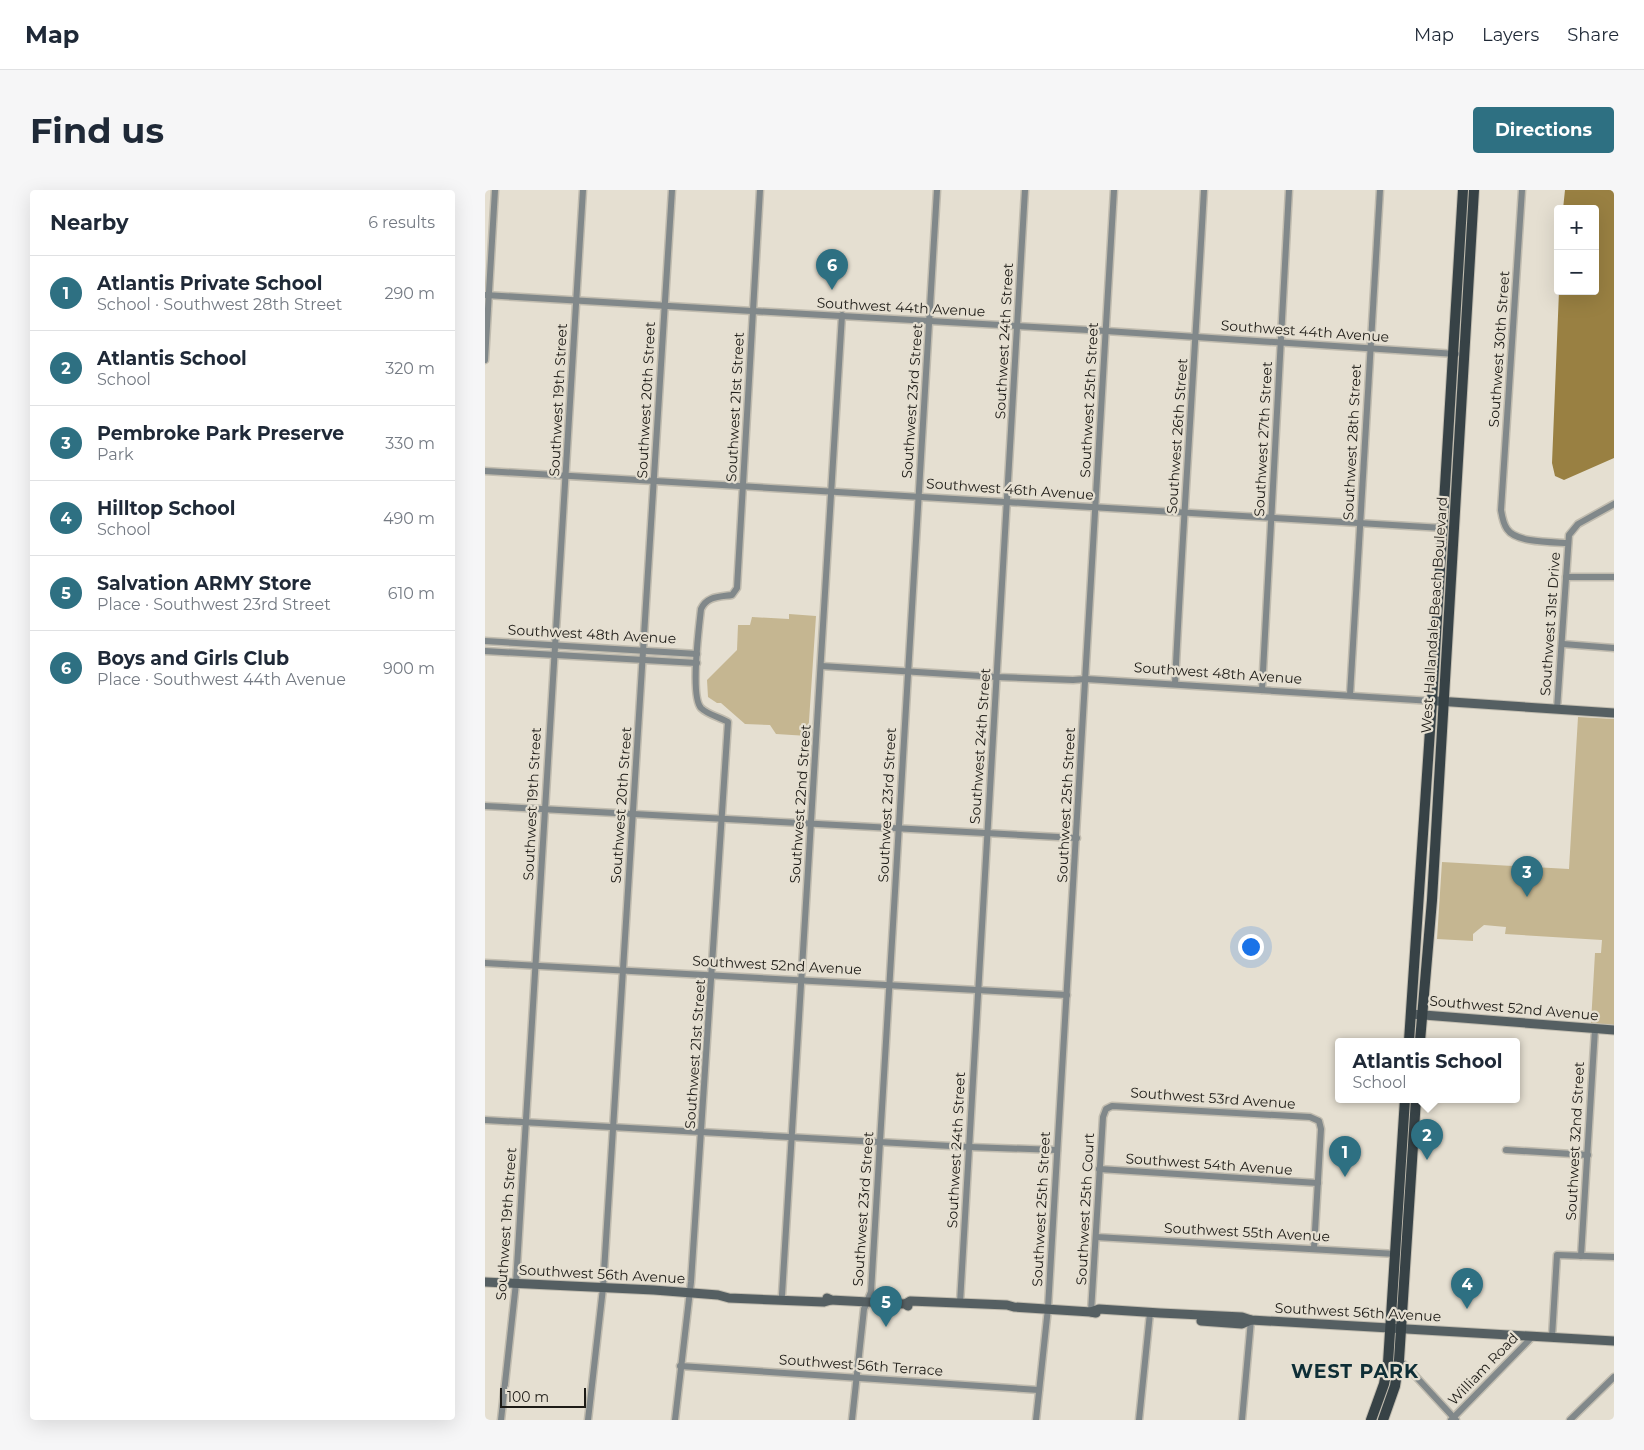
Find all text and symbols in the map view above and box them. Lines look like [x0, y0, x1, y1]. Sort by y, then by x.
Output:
text: Map [25, 20, 79, 49]
text: Map [1414, 24, 1454, 46]
text: Layers [1482, 24, 1539, 46]
text: Share [1567, 24, 1619, 46]
button: Directions [1473, 107, 1614, 153]
text: Find us [30, 109, 164, 152]
map controls [1554, 205, 1599, 295]
button: + [1554, 205, 1599, 250]
text: Nearby [50, 210, 129, 235]
text: 6 results [368, 213, 435, 232]
pin: 6 [816, 249, 848, 290]
button: − [1554, 250, 1599, 295]
street label: Southwest 24th Street [991, 262, 1017, 420]
street label: Southwest 30th Street [1485, 270, 1513, 428]
text: Atlantis Private School [97, 272, 322, 295]
text: 1 [63, 284, 69, 303]
text: 290 m [384, 284, 435, 303]
street label: Southwest 44th Avenue [816, 294, 986, 320]
text: School · Southwest 28th Street [97, 295, 342, 314]
street label: Southwest 44th Avenue [1220, 316, 1390, 346]
street label: Southwest 20th Street [633, 321, 659, 479]
street label: Southwest 25th Street [1076, 322, 1102, 478]
street label: Southwest 19th Street [545, 323, 571, 477]
street label: Southwest 23rd Street [898, 323, 926, 479]
street label: Southwest 21st Street [722, 331, 748, 482]
text: Atlantis School [97, 347, 247, 370]
street label: Southwest 26th Street [1163, 357, 1191, 515]
text: 2 [61, 359, 71, 378]
text: 320 m [385, 359, 435, 378]
street label: Southwest 27th Street [1250, 361, 1276, 517]
street label: Southwest 28th Street [1339, 363, 1365, 521]
text: School [97, 370, 151, 389]
text: Pembroke Park Preserve [97, 422, 344, 445]
text: 3 [61, 434, 71, 453]
text: 330 m [385, 434, 435, 453]
text: Park [97, 445, 134, 464]
street label: Southwest 46th Avenue [926, 474, 1094, 504]
street label: West Hallandale Beach Boulevard [1417, 496, 1451, 734]
text: Hilltop School [97, 497, 235, 520]
text: 4 [60, 509, 72, 528]
text: 490 m [383, 509, 435, 528]
text: School [97, 520, 151, 539]
street label: Southwest 31st Drive [1536, 551, 1564, 697]
text: Salvation ARMY Store [97, 572, 311, 595]
text: 5 [61, 584, 71, 603]
text: 610 m [388, 584, 435, 603]
text: Place · Southwest 23rd Street [97, 595, 331, 614]
street label: Southwest 48th Avenue [507, 621, 677, 647]
text: Boys and Girls Club [97, 647, 289, 670]
street label: Southwest 48th Avenue [1133, 658, 1303, 688]
text: 6 [61, 659, 71, 678]
text: 900 m [383, 659, 435, 678]
street label: Southwest 24th Street [966, 667, 994, 825]
text: Place · Southwest 44th Avenue [97, 670, 346, 689]
street label: Southwest 22nd Street [785, 724, 815, 884]
street label: Southwest 20th Street [607, 726, 635, 884]
street label: Southwest 19th Street [519, 727, 545, 881]
street label: Southwest 23rd Street [874, 727, 900, 883]
street label: Southwest 25th Street [1053, 727, 1079, 883]
pin: 3 [1511, 856, 1543, 897]
your location [1238, 934, 1264, 960]
street label: Southwest 52nd Avenue [692, 952, 862, 978]
street label: Southwest 21st Street [681, 978, 709, 1129]
street label: Southwest 52nd Avenue [1429, 992, 1599, 1024]
popup [1335, 1038, 1520, 1103]
text: Atlantis School [1353, 1050, 1502, 1073]
street label: Southwest 32nd Street [1562, 1061, 1588, 1221]
street label: Southwest 24th Street [943, 1071, 969, 1229]
text: School [1353, 1073, 1407, 1092]
street label: Southwest 53rd Avenue [1130, 1083, 1296, 1113]
pin: 2 [1411, 1119, 1443, 1160]
street label: Southwest 23rd Street [849, 1131, 877, 1287]
street label: Southwest 25th Street [1028, 1131, 1054, 1287]
street label: Southwest 25th Court [1072, 1132, 1098, 1286]
pin: 1 [1329, 1136, 1361, 1177]
street label: Southwest 19th Street [492, 1147, 520, 1301]
street label: Southwest 54th Avenue [1125, 1149, 1293, 1179]
street label: Southwest 55th Avenue [1164, 1219, 1330, 1245]
street label: Southwest 56th Avenue [518, 1261, 686, 1287]
pin: 4 [1451, 1268, 1483, 1309]
pin: 5 [870, 1286, 902, 1327]
street label: Southwest 56th Avenue [1274, 1299, 1442, 1325]
street label: William Road [1444, 1329, 1522, 1409]
street label: Southwest 56th Terrace [778, 1350, 944, 1380]
district label: WEST PARK [1291, 1360, 1419, 1383]
scale bar [500, 1385, 586, 1408]
text: 100 m [507, 1388, 549, 1406]

